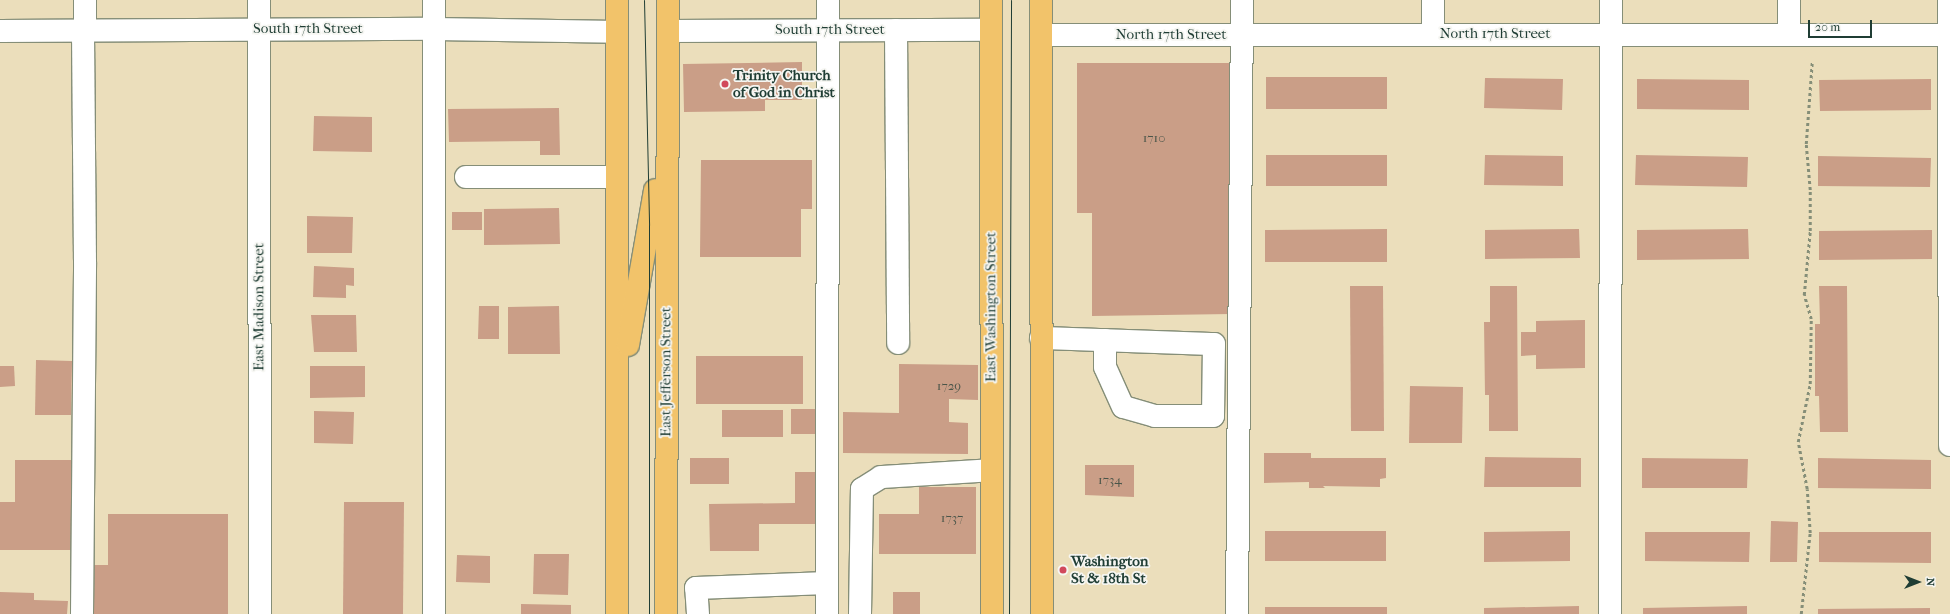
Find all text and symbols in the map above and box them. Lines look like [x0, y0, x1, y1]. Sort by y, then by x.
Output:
scale bar [1810, 12, 1874, 38]
street label: South 17th Street [253, 20, 363, 38]
text: 20 m [1815, 20, 1840, 34]
street label: South 17th Street [775, 21, 885, 39]
street label: North 17th Street [1439, 25, 1551, 43]
street label: North 17th Street [1115, 26, 1227, 44]
place label: Trinity Church of God in Christ [733, 66, 835, 101]
marker: Trinity Church of God in Christ [720, 79, 730, 89]
house number: 1710 [1143, 130, 1165, 146]
street label: East Washington Street [982, 232, 1000, 382]
street label: East Madison Street [250, 243, 268, 371]
street label: East Jefferson Street [657, 307, 675, 437]
house number: 1729 [937, 378, 961, 394]
house number: 1734 [1098, 472, 1122, 488]
house number: 1737 [941, 510, 963, 526]
place label: Washington St & 18th St [1071, 552, 1148, 587]
north arrow [1898, 562, 1938, 602]
marker: Washington St & 18th St [1058, 565, 1068, 575]
text: N [1924, 578, 1937, 586]

